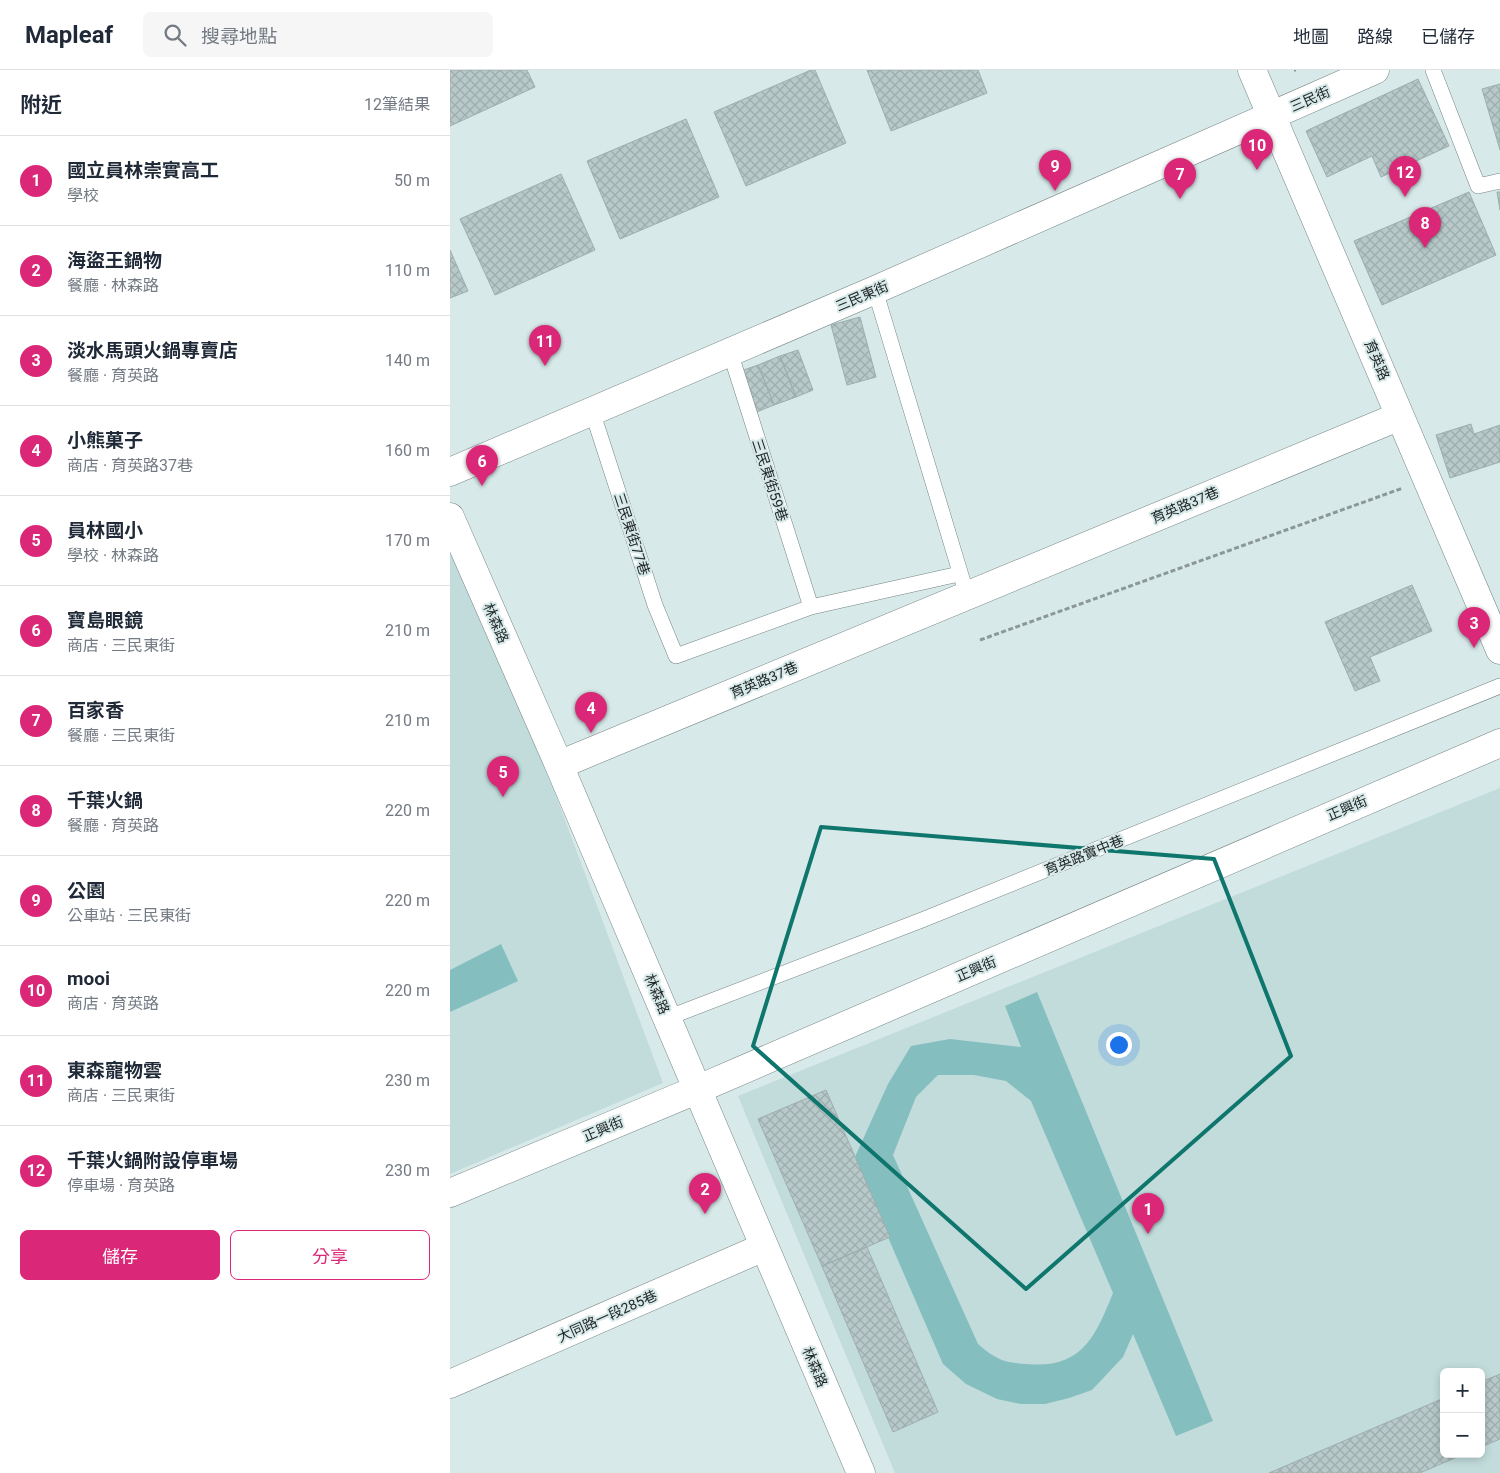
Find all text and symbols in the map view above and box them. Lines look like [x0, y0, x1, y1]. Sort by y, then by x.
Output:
search box [143, 12, 493, 57]
text: Mapleaf [25, 21, 113, 49]
icon: search [161, 21, 189, 49]
text: 搜尋地點 [201, 25, 277, 48]
text: 地圖 [1293, 26, 1329, 47]
text: 路線 [1357, 26, 1393, 47]
text: 已儲存 [1421, 26, 1475, 47]
street label: 三民街 [1288, 83, 1332, 115]
text: 附近 [20, 93, 62, 117]
text: 12筆結果 [364, 95, 430, 114]
pin: 10 [1241, 129, 1273, 170]
pin: 9 [1039, 150, 1071, 191]
pin: 12 [1389, 156, 1421, 197]
pin: 7 [1164, 158, 1196, 199]
text: 國立員林崇實高工 [67, 159, 219, 182]
text: 1 [31, 171, 41, 190]
text: 50 m [394, 171, 430, 190]
text: 學校 [67, 186, 99, 205]
pin: 8 [1409, 207, 1441, 248]
text: 海盜王鍋物 [67, 249, 162, 272]
text: 2 [31, 261, 41, 280]
text: 110 m [385, 261, 430, 280]
text: 餐廳 · 林森路 [67, 276, 159, 295]
street label: 三民東街 [833, 278, 891, 314]
pin: 11 [529, 325, 561, 366]
street label: 育英路 [1361, 338, 1393, 382]
text: 淡水馬頭火鍋專賣店 [67, 339, 238, 362]
text: 3 [31, 351, 41, 370]
text: 140 m [385, 351, 430, 370]
text: 餐廳 · 育英路 [67, 366, 159, 385]
text: 小熊菓子 [67, 429, 143, 452]
street label: 三民東街59巷 [749, 437, 791, 523]
text: 4 [31, 441, 41, 460]
text: 160 m [385, 441, 430, 460]
pin: 6 [466, 445, 498, 486]
text: 商店 · 育英路37巷 [67, 456, 193, 475]
street label: 育英路37巷 [1149, 484, 1221, 526]
street label: 三民東街77巷 [611, 491, 653, 577]
text: 員林國小 [67, 519, 143, 542]
text: 5 [31, 531, 41, 550]
text: 170 m [385, 531, 430, 550]
text: 學校 · 林森路 [67, 546, 159, 565]
street label: 林森路 [480, 601, 512, 645]
pin: 3 [1458, 607, 1490, 648]
text: 寶島眼鏡 [67, 609, 143, 632]
text: 6 [31, 621, 41, 640]
text: 210 m [385, 621, 430, 640]
text: 商店 · 三民東街 [67, 636, 175, 655]
street label: 育英路37巷 [728, 659, 800, 701]
pin: 4 [575, 692, 607, 733]
text: 百家香 [67, 699, 124, 722]
text: 7 [31, 711, 41, 730]
text: 210 m [385, 711, 430, 730]
text: 餐廳 · 三民東街 [67, 726, 175, 745]
pin: 5 [487, 756, 519, 797]
text: 千葉火鍋 [67, 789, 143, 812]
street label: 正興街 [1325, 792, 1369, 824]
text: 8 [31, 801, 41, 820]
text: 220 m [385, 801, 430, 820]
text: 餐廳 · 育英路 [67, 816, 159, 835]
street label: 育英路實中巷 [1042, 832, 1126, 878]
text: 公園 [67, 879, 105, 902]
text: 9 [31, 891, 41, 910]
text: 220 m [385, 891, 430, 910]
text: 公車站 · 三民東街 [67, 906, 191, 925]
street label: 正興街 [954, 953, 998, 985]
text: mooi [67, 967, 110, 990]
street label: 林森路 [641, 972, 673, 1016]
text: 10 [27, 981, 45, 1000]
text: 220 m [385, 981, 430, 1000]
text: 商店 · 育英路 [67, 994, 159, 1013]
your location [1106, 1032, 1132, 1058]
text: 東森寵物雲 [67, 1059, 162, 1082]
text: 11 [27, 1071, 45, 1090]
text: 230 m [385, 1071, 430, 1090]
text: 商店 · 三民東街 [67, 1086, 175, 1105]
street label: 正興街 [581, 1113, 625, 1145]
text: 千葉火鍋附設停車場 [67, 1149, 238, 1172]
text: 12 [27, 1161, 45, 1180]
text: 230 m [385, 1161, 430, 1180]
pin: 2 [689, 1173, 721, 1214]
text: 停車場 · 育英路 [67, 1176, 175, 1195]
pin: 1 [1132, 1193, 1164, 1234]
button: 儲存 [20, 1230, 220, 1280]
button: 分享 [230, 1230, 430, 1280]
street label: 大同路一段285巷 [555, 1287, 659, 1345]
street label: 林森路 [799, 1345, 831, 1389]
map controls [1440, 1368, 1485, 1458]
button: + [1440, 1368, 1485, 1413]
button: − [1440, 1413, 1485, 1458]

